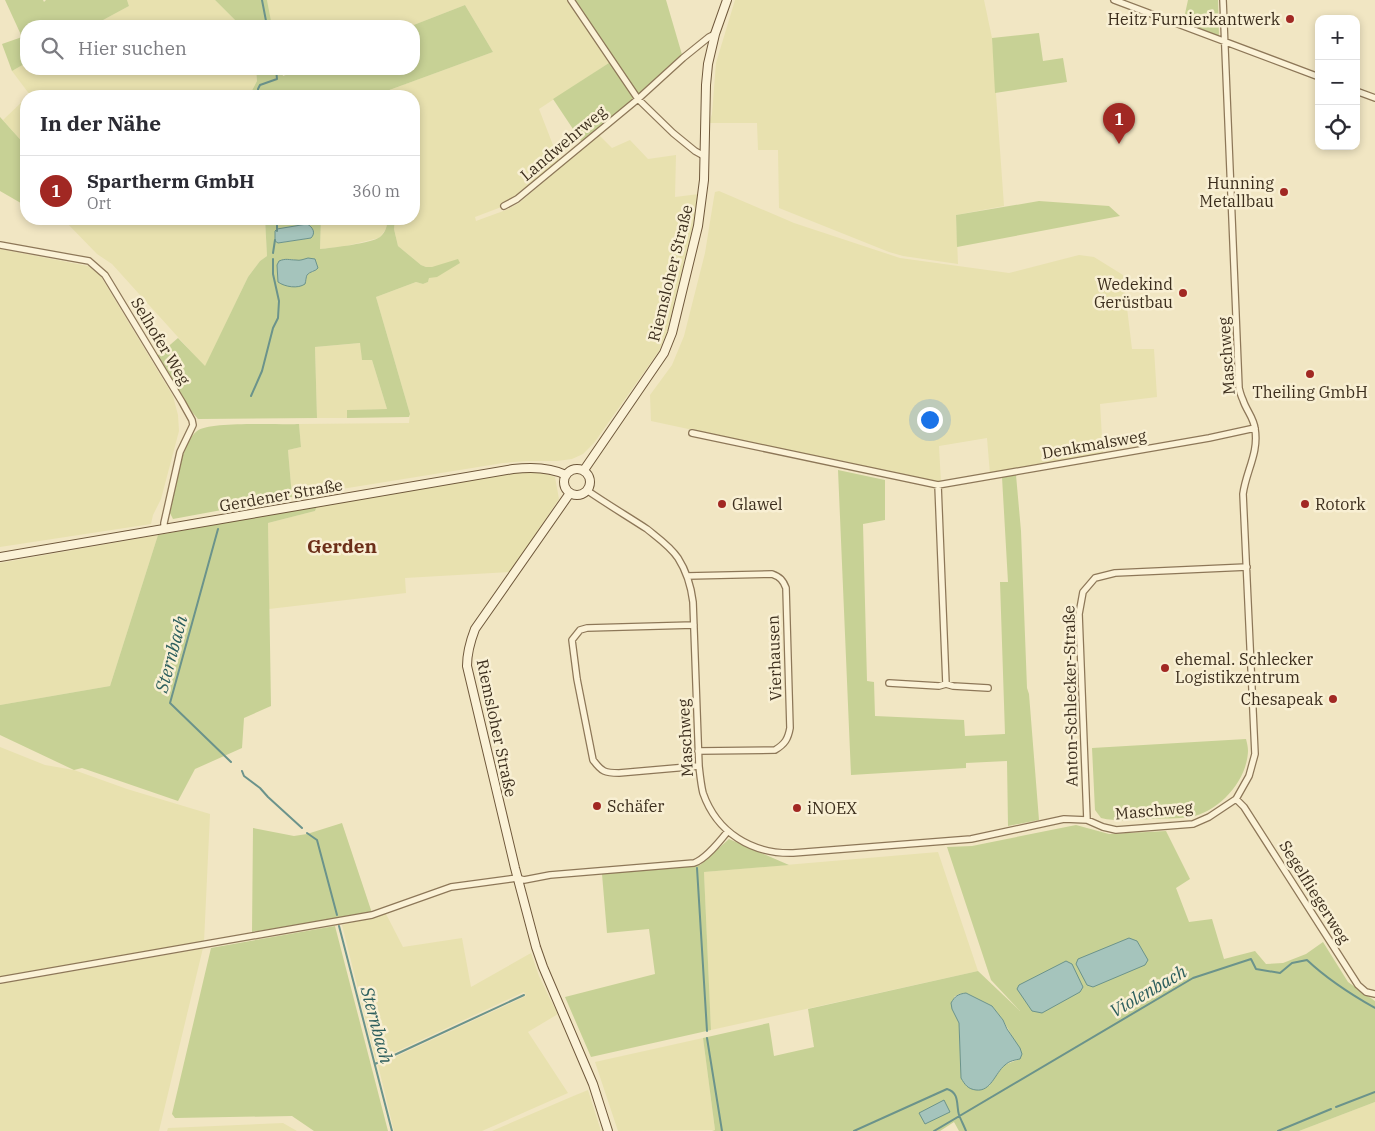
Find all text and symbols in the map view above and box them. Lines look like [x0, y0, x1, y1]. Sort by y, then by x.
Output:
place label: Heitz Furnierkantwerk [1107, 9, 1281, 29]
marker: Heitz Furnierkantwerk [1284, 13, 1296, 25]
map controls [1315, 15, 1360, 150]
button: + [1315, 15, 1360, 60]
search box [20, 20, 420, 75]
icon: search [38, 34, 66, 62]
text: Hier suchen [78, 36, 187, 60]
button: − [1315, 60, 1360, 105]
street label: Landwehrweg [516, 101, 610, 185]
pin: 1 [1103, 103, 1135, 144]
button: locate [1315, 105, 1360, 150]
text: In der Nähe [40, 109, 161, 137]
text: Spartherm GmbH [87, 169, 255, 193]
place label: Hunning Metallbau [1199, 173, 1274, 211]
text: 1 [51, 181, 61, 201]
text: 360 m [352, 181, 400, 201]
marker: Hunning Metallbau [1278, 186, 1290, 198]
text: Ort [87, 193, 111, 213]
street label: Riemsloher Straße [643, 203, 697, 343]
place label: Wedekind Gerüstbau [1094, 274, 1173, 312]
marker: Wedekind Gerüstbau [1177, 287, 1189, 299]
street label: Selhofer Weg [127, 294, 195, 389]
street label: Maschweg [1213, 316, 1239, 396]
marker: Theiling GmbH [1304, 368, 1316, 380]
place label: Theiling GmbH [1252, 382, 1368, 402]
your location [917, 407, 943, 433]
street label: Denkmalsweg [1040, 425, 1148, 463]
street label: Gerdener Straße [218, 474, 344, 516]
place label: Glawel [732, 494, 783, 514]
place label: Rotork [1315, 494, 1366, 514]
marker: Glawel [716, 498, 728, 510]
marker: Rotork [1299, 498, 1311, 510]
district label: Gerden [307, 534, 378, 558]
street label: Anton-Schlecker-Straße [1058, 605, 1082, 787]
water label: Sternbach [149, 613, 192, 696]
street label: Vierhausen [763, 615, 785, 701]
place label: ehemal. Schlecker Logistikzentrum [1175, 649, 1313, 687]
street label: Riemsloher Straße [473, 657, 521, 799]
marker: ehemal. Schlecker Logistikzentrum [1159, 662, 1171, 674]
place label: Chesapeak [1241, 689, 1324, 709]
marker: Chesapeak [1327, 693, 1339, 705]
street label: Maschweg [673, 698, 697, 778]
place label: Schäfer [607, 796, 664, 816]
street label: Maschweg [1114, 797, 1194, 823]
place label: iNOEX [807, 798, 857, 818]
marker: Schäfer [591, 800, 603, 812]
marker: iNOEX [791, 802, 803, 814]
street label: Segelfliegerweg [1275, 837, 1355, 948]
water label: Violenbach [1105, 960, 1191, 1022]
water label: Sternbach [355, 983, 398, 1066]

